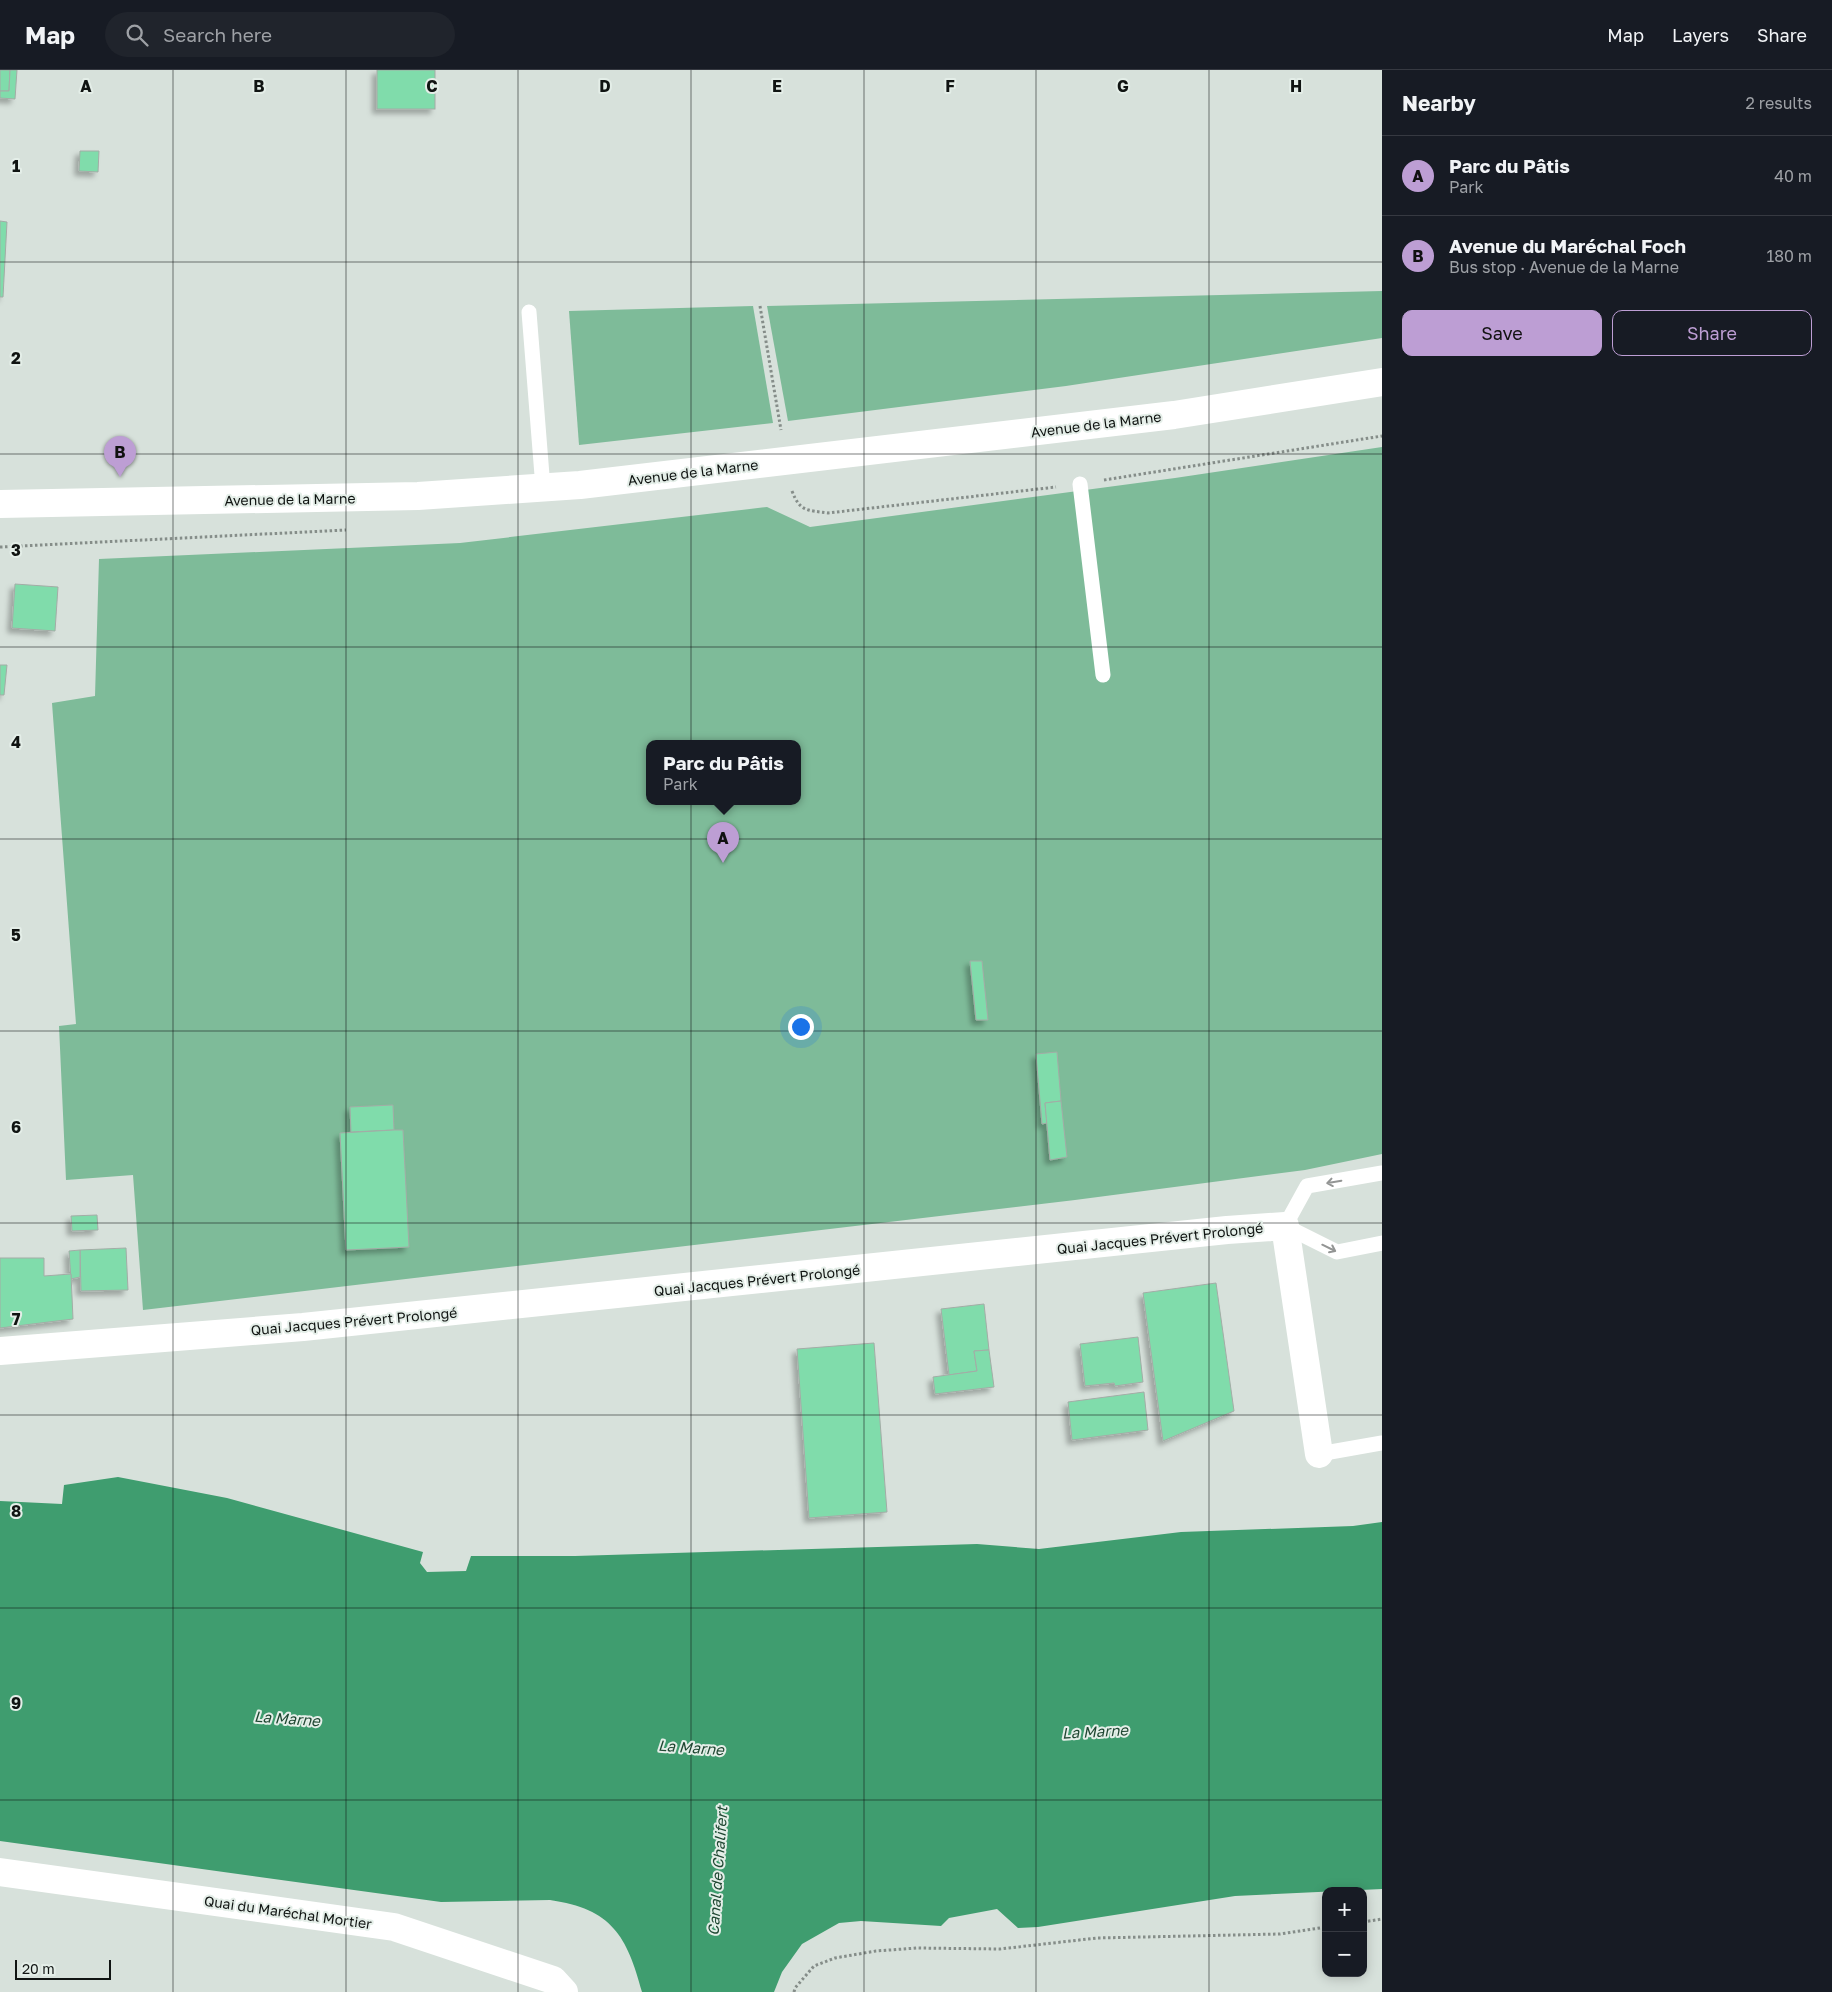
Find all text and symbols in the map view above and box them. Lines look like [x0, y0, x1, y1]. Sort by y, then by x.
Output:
search box [105, 12, 455, 57]
text: Map [25, 20, 75, 49]
icon: search [123, 21, 151, 49]
text: Search here [163, 23, 272, 46]
text: Map [1607, 24, 1644, 46]
text: Layers [1672, 24, 1729, 46]
text: Share [1757, 24, 1807, 46]
text: A [80, 76, 92, 96]
text: B [253, 76, 265, 96]
text: C [426, 76, 438, 96]
text: D [599, 76, 611, 96]
text: E [772, 76, 782, 96]
text: F [945, 76, 955, 96]
text: G [1117, 76, 1129, 96]
text: H [1290, 76, 1302, 96]
text: Nearby [1402, 90, 1476, 116]
text: 2 results [1746, 93, 1812, 113]
text: Parc du Pâtis [1449, 154, 1570, 177]
text: 1 [12, 156, 20, 176]
text: A [1412, 166, 1424, 186]
text: 40 m [1774, 166, 1812, 186]
text: Park [1449, 177, 1484, 197]
text: Avenue du Maréchal Foch [1449, 234, 1686, 257]
text: B [1412, 246, 1424, 266]
text: 180 m [1766, 246, 1812, 266]
text: Bus stop · Avenue de la Marne [1449, 257, 1679, 277]
button: Save [1402, 310, 1602, 356]
button: Share [1612, 310, 1812, 356]
text: 2 [11, 348, 21, 368]
street label: Avenue de la Marne [1030, 408, 1162, 440]
pin: B [104, 436, 136, 477]
street label: Avenue de la Marne [627, 456, 759, 488]
street label: Avenue de la Marne [224, 489, 356, 509]
text: 3 [11, 540, 21, 560]
text: 4 [11, 732, 21, 752]
popup [646, 740, 801, 805]
text: Parc du Pâtis [663, 751, 784, 774]
text: Park [663, 774, 698, 794]
pin: A [707, 822, 739, 863]
text: 5 [11, 925, 21, 945]
your location [788, 1014, 814, 1040]
text: 6 [11, 1117, 21, 1137]
one-way arrow [1326, 1177, 1342, 1187]
street label: Quai Jacques Prévert Prolongé [1056, 1219, 1264, 1257]
one-way arrow [1321, 1244, 1336, 1253]
street label: Quai Jacques Prévert Prolongé [653, 1261, 861, 1299]
street label: Quai Jacques Prévert Prolongé [250, 1304, 458, 1338]
text: 7 [12, 1309, 21, 1329]
text: 8 [11, 1501, 21, 1521]
text: 9 [11, 1693, 21, 1713]
water label: La Marne [253, 1707, 322, 1729]
water label: La Marne [1062, 1720, 1130, 1742]
water label: La Marne [657, 1736, 726, 1758]
water label: Canal de Chalifert [704, 1804, 731, 1936]
map controls [1322, 1887, 1367, 1977]
button: + [1322, 1887, 1367, 1932]
street label: Quai du Maréchal Mortier [203, 1892, 373, 1932]
button: − [1322, 1932, 1367, 1977]
scale bar [15, 1957, 111, 1980]
text: 20 m [22, 1960, 55, 1977]

